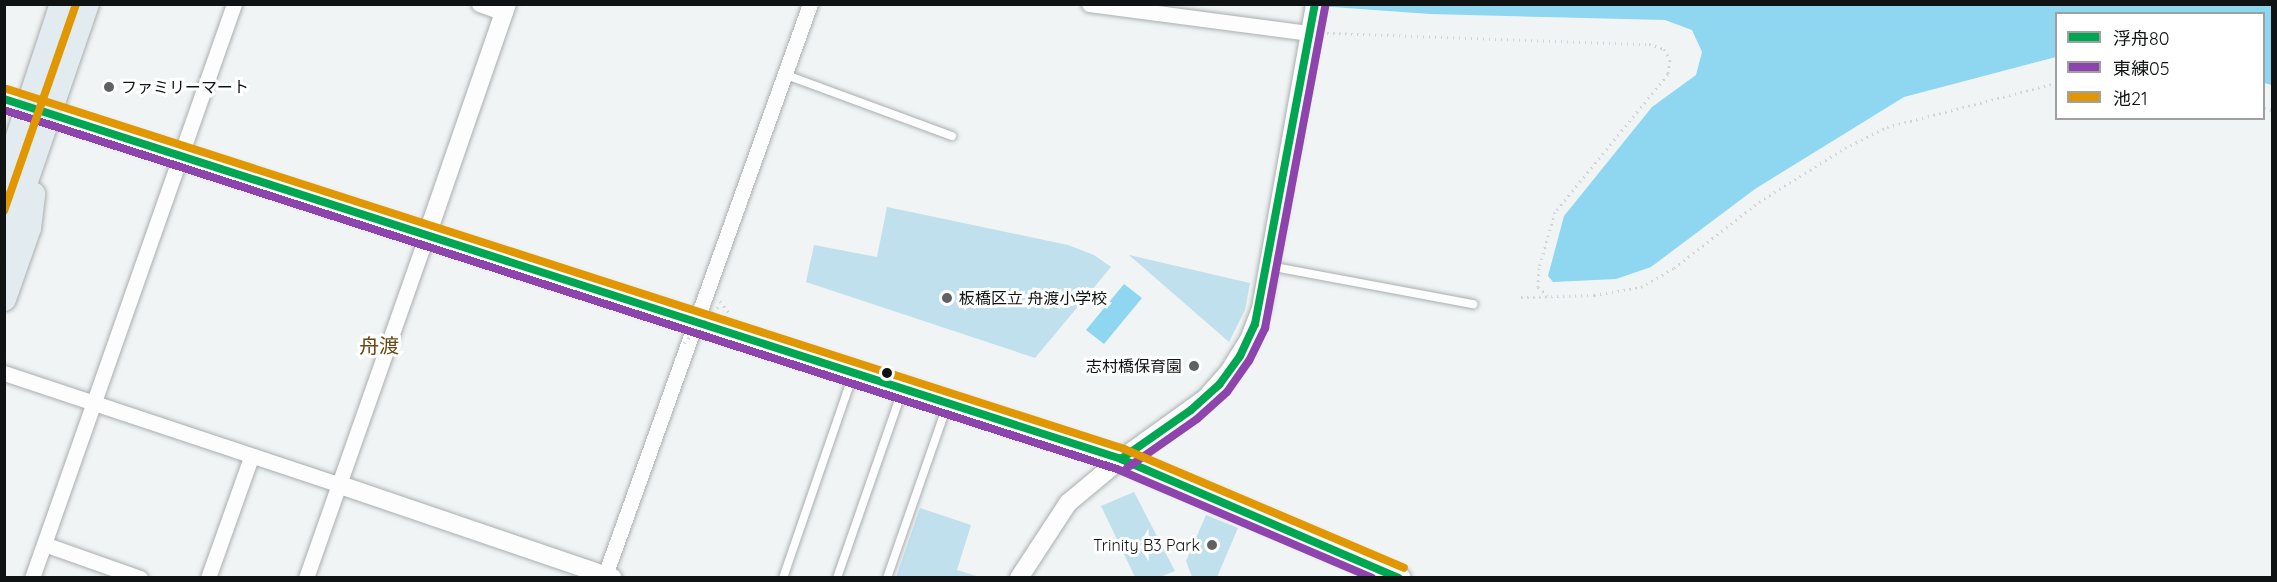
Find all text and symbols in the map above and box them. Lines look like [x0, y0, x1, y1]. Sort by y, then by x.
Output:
legend [2055, 12, 2265, 120]
text: 浮舟80 [2113, 27, 2169, 50]
text: 東練05 [2113, 57, 2170, 80]
place label: ファミリーマート [121, 77, 249, 97]
marker: ファミリーマート [102, 80, 116, 94]
text: 池21 [2113, 87, 2148, 110]
place label: 板橋区立 舟渡小学校 [959, 288, 1107, 308]
marker: 板橋区立 舟渡小学校 [940, 291, 954, 305]
district label: 舟渡 [359, 333, 399, 357]
place label: 志村橋保育園 [1086, 356, 1182, 376]
marker: 志村橋保育園 [1187, 359, 1201, 373]
unlabelled marker [881, 367, 893, 379]
place label: Trinity B3 Park [1093, 535, 1200, 555]
marker: Trinity B3 Park [1205, 538, 1219, 552]

